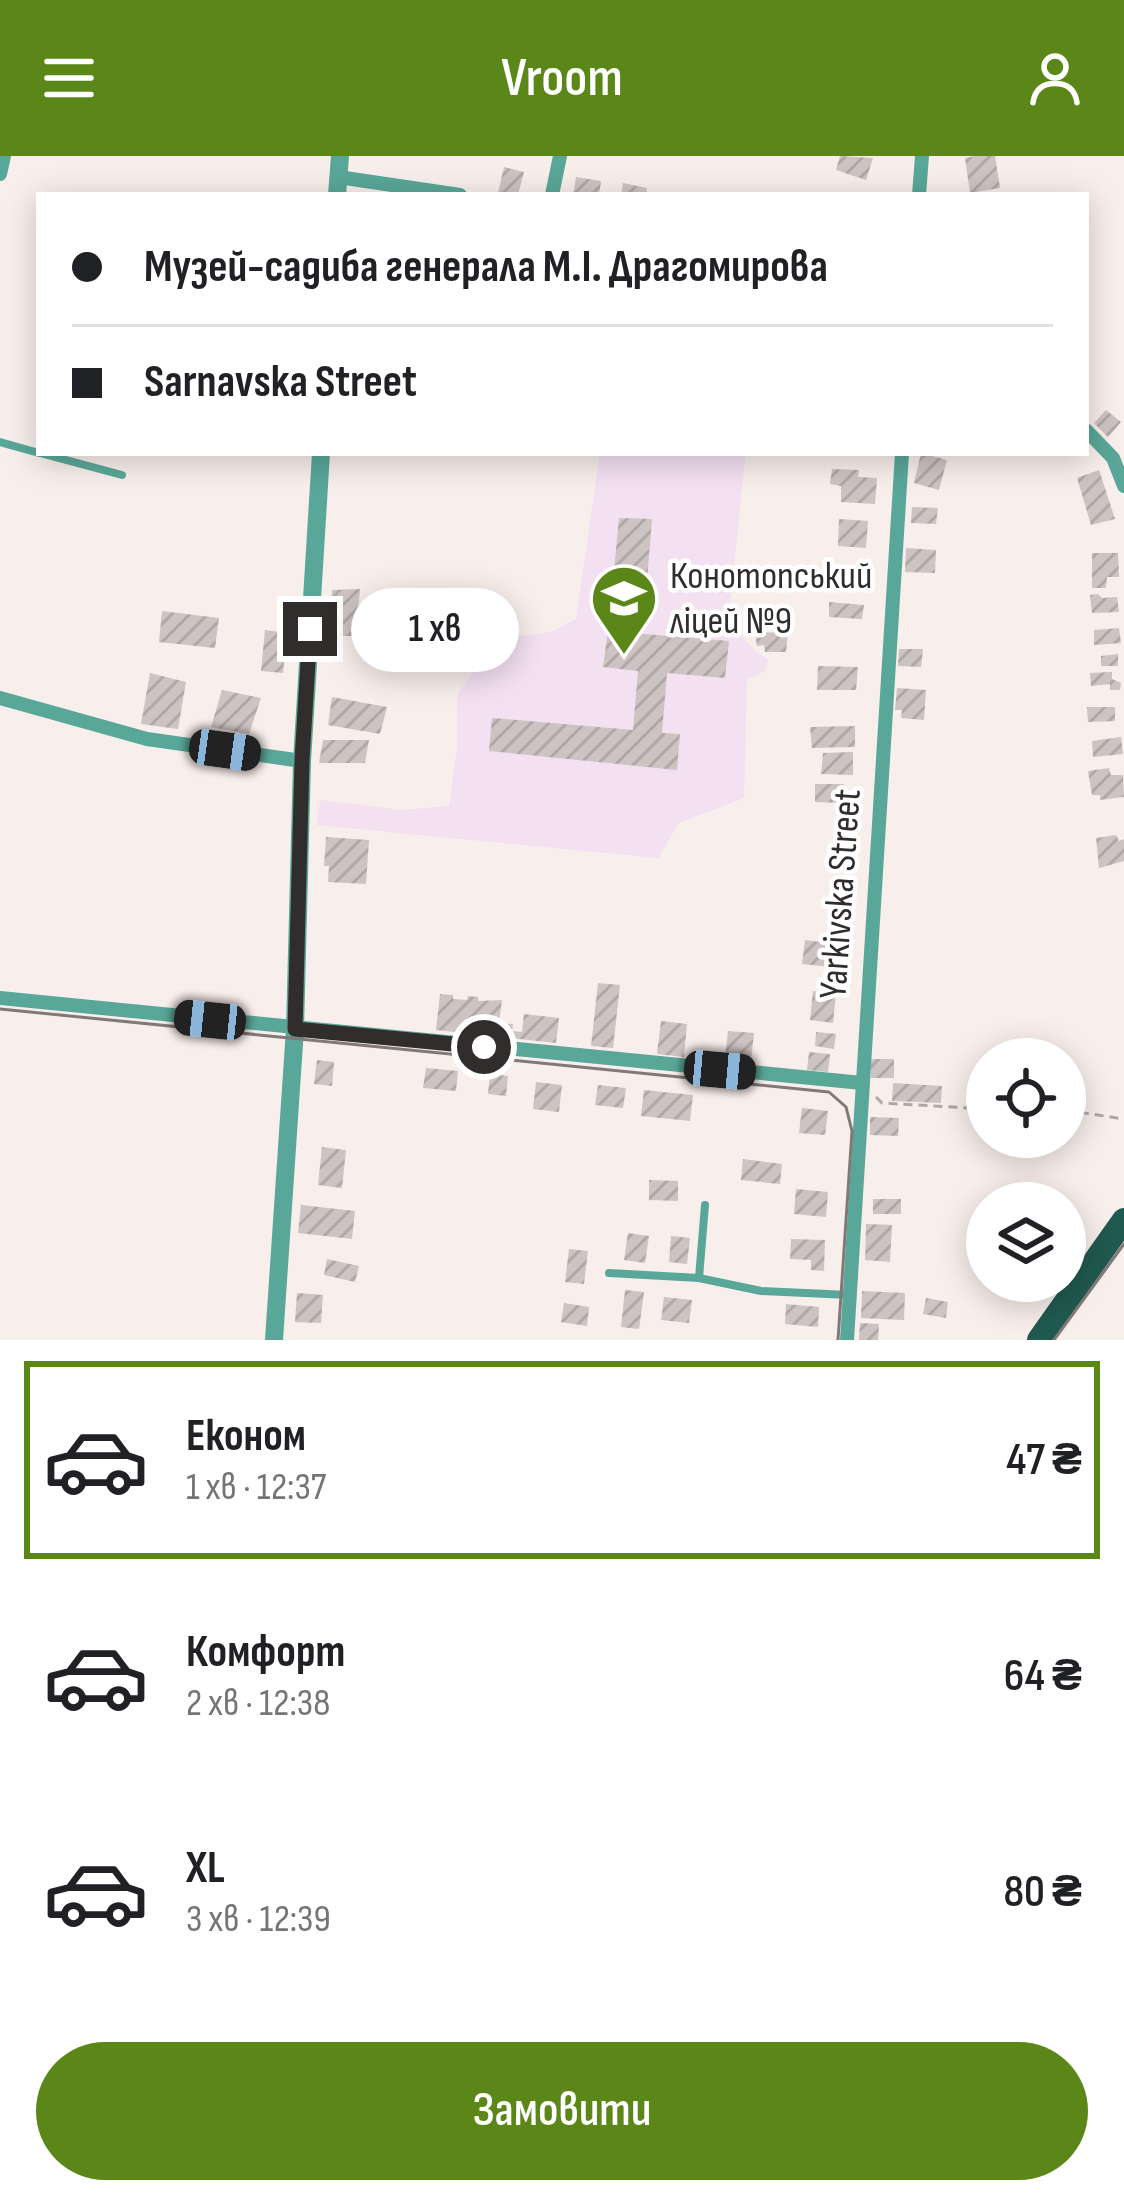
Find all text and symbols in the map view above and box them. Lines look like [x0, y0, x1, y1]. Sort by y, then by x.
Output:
icon: menu [36, 45, 102, 111]
icon: person [1022, 45, 1088, 111]
text: Vroom [501, 46, 623, 111]
text: Музей-садиба генерала М.І. Драгомирова [144, 240, 828, 295]
text: Sarnavska Street [144, 355, 417, 410]
place label: Конотопський ліцей №9 [670, 553, 872, 645]
school or university icon: Конотопський ліцей №9 [589, 563, 659, 657]
callout: 1 хв [352, 587, 520, 671]
route end [283, 602, 337, 656]
text: 1 хв [409, 606, 461, 653]
car [187, 727, 263, 773]
street label: Yarkivska Street [810, 787, 872, 1001]
car [172, 998, 248, 1042]
route start [457, 1020, 511, 1074]
map controls [966, 1038, 1086, 1302]
button: locate [966, 1038, 1086, 1158]
car [683, 1049, 757, 1091]
button: layers [966, 1182, 1086, 1302]
icon: car [42, 1406, 150, 1514]
text: Економ [186, 1409, 306, 1464]
text: 47 ₴ [1006, 1433, 1082, 1488]
text: 1 хв · 12:37 [186, 1464, 326, 1511]
icon: car [42, 1622, 150, 1730]
text: Комфорт [186, 1625, 345, 1680]
text: 64 ₴ [1004, 1649, 1082, 1704]
text: 2 хв · 12:38 [186, 1680, 330, 1727]
icon: car [42, 1838, 150, 1946]
text: XL [186, 1841, 225, 1896]
text: 80 ₴ [1003, 1865, 1082, 1920]
text: 3 хв · 12:39 [186, 1896, 331, 1943]
button: Замовити [36, 2042, 1088, 2180]

